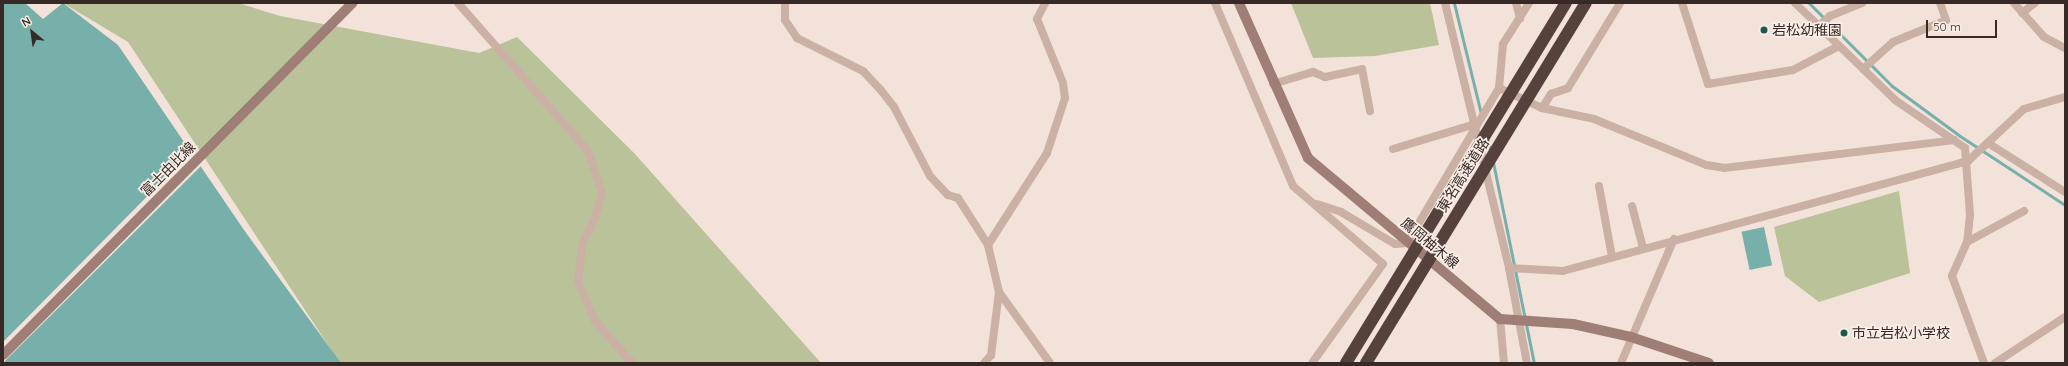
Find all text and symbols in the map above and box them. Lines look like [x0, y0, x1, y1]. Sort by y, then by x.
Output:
north arrow [12, 12, 52, 52]
scale bar [1928, 12, 1999, 38]
text: N [19, 13, 33, 30]
text: 50 m [1933, 19, 1961, 34]
place label: 岩松幼稚園 [1772, 22, 1842, 38]
marker: 岩松幼稚園 [1759, 25, 1769, 35]
street label: 東名高速道路 [1434, 135, 1492, 215]
street label: 富士由比線 [137, 138, 199, 200]
street label: 鷹岡柚木線 [1398, 214, 1462, 272]
place label: 市立岩松小学校 [1852, 325, 1950, 341]
marker: 市立岩松小学校 [1839, 328, 1849, 338]

